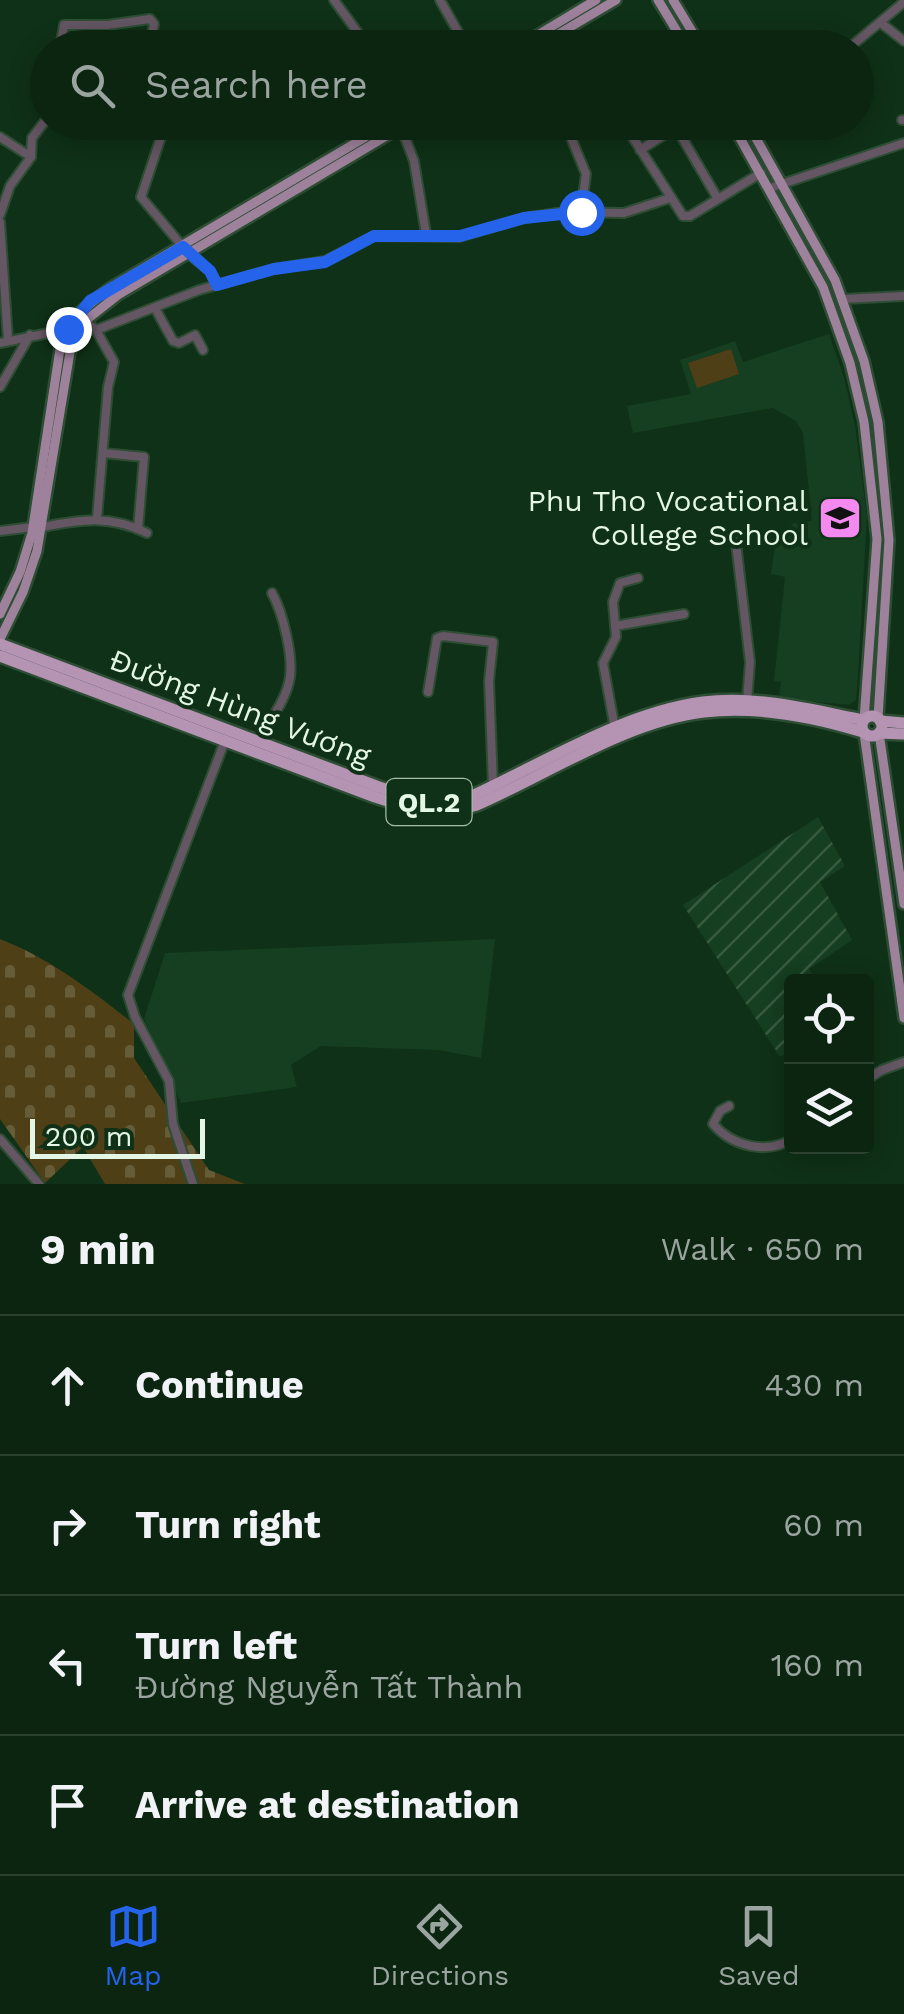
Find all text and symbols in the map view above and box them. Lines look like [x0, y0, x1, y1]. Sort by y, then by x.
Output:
search box [30, 30, 874, 140]
icon: search [65, 58, 120, 113]
text: Search here [145, 63, 368, 107]
route start [559, 190, 605, 236]
route end [46, 307, 92, 353]
place label: Phu Tho Vocational College School [527, 483, 808, 552]
school or university icon: Phu Tho Vocational College School [817, 495, 863, 541]
street label: Đường Hùng Vương [105, 642, 376, 773]
road number: QL.2 [386, 779, 472, 825]
map controls [784, 974, 874, 1154]
button: locate [784, 974, 874, 1064]
button: layers [784, 1064, 874, 1154]
scale bar [30, 1114, 205, 1158]
text: 200 m [45, 1120, 132, 1153]
text: 9 min [40, 1225, 156, 1274]
text: Walk · 650 m [661, 1230, 864, 1268]
icon: ahead [40, 1358, 95, 1413]
text: Continue [135, 1363, 304, 1407]
text: 430 m [764, 1366, 864, 1404]
icon: right [40, 1498, 95, 1553]
text: Turn right [135, 1503, 321, 1547]
text: 60 m [783, 1506, 864, 1544]
text: Turn left [135, 1624, 297, 1668]
icon: left [40, 1638, 95, 1693]
text: 160 m [771, 1646, 864, 1684]
text: Đường Nguyễn Tất Thành [135, 1668, 523, 1706]
icon: arrive [40, 1778, 95, 1833]
text: Arrive at destination [135, 1783, 520, 1827]
tab: Map [105, 1899, 162, 1992]
tab: Directions [371, 1899, 509, 1992]
tab: Saved [718, 1899, 799, 1992]

